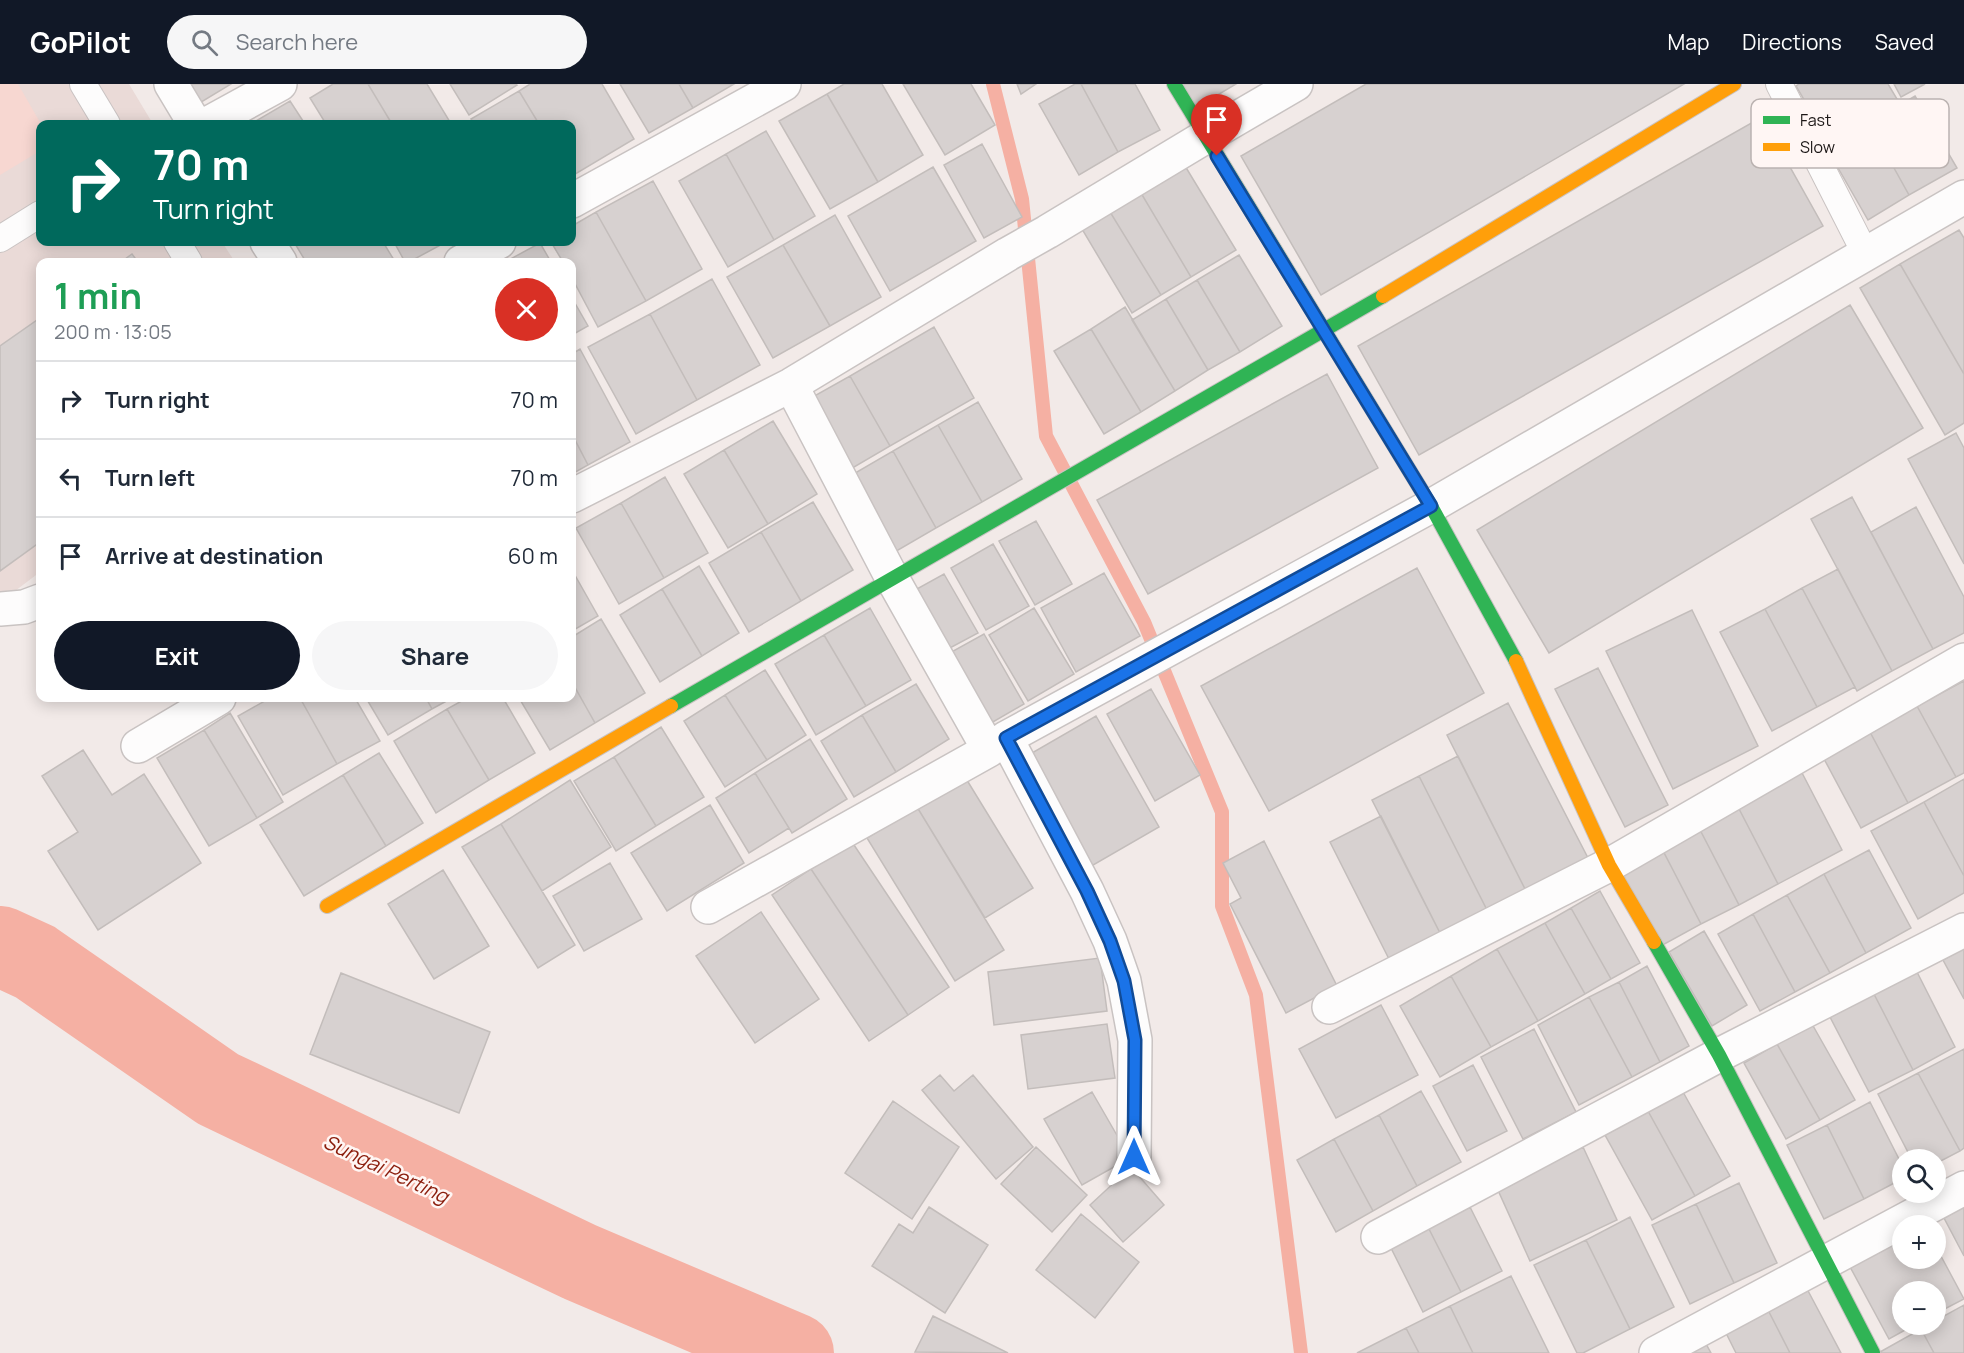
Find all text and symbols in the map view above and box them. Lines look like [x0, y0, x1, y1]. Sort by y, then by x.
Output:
search box [167, 15, 587, 69]
text: GoPilot [30, 23, 131, 61]
icon: search [188, 26, 221, 59]
text: Search here [236, 27, 358, 57]
text: Map [1668, 28, 1709, 56]
text: Directions [1742, 28, 1842, 56]
text: Saved [1875, 28, 1934, 56]
pin [1191, 94, 1242, 156]
legend [1751, 99, 1949, 168]
icon: arrive [1200, 103, 1233, 136]
text: Fast [1800, 109, 1831, 131]
text: 70 m [153, 135, 249, 193]
text: Slow [1800, 136, 1835, 158]
icon: right [54, 144, 132, 222]
text: Turn right [153, 190, 274, 227]
text: 1 min [54, 271, 142, 320]
button: close [495, 278, 558, 341]
text: 200 m · 13:05 [54, 318, 172, 345]
icon: right [54, 384, 87, 417]
text: Turn right [105, 385, 210, 415]
text: 70 m [510, 385, 558, 415]
icon: left [54, 462, 87, 495]
text: Turn left [105, 463, 195, 493]
text: 70 m [510, 463, 558, 493]
icon: arrive [54, 540, 87, 573]
text: Arrive at destination [105, 541, 323, 571]
text: 60 m [508, 541, 558, 571]
button: Exit [54, 621, 300, 690]
button: Share [312, 621, 558, 690]
position arrow [1102, 1125, 1166, 1189]
water label: Sungai Perting [319, 1128, 455, 1210]
map controls [1892, 1149, 1946, 1335]
button: search [1892, 1149, 1946, 1203]
button: + [1892, 1215, 1946, 1269]
button: − [1892, 1281, 1946, 1335]

